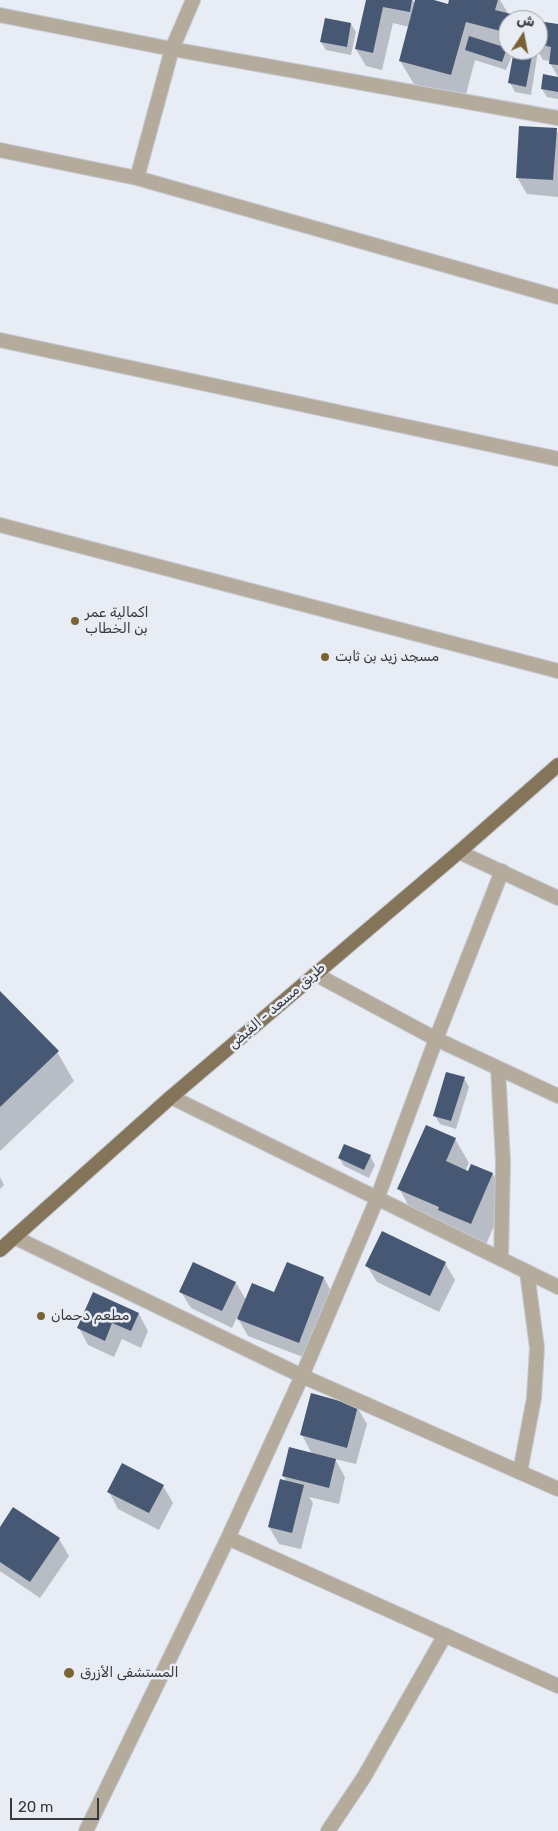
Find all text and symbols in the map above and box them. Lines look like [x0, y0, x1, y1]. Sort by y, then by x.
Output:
north arrow [498, 10, 548, 60]
text: ش [515, 11, 536, 31]
place label: اكمالية عمر بن الخطاب [85, 605, 149, 638]
marker: اكمالية عمر بن الخطاب [69, 615, 81, 627]
place label: مسجد زيد بن ثابت [335, 649, 439, 665]
marker: مسجد زيد بن ثابت [319, 651, 331, 663]
street label: طريق مسعد - الفيض [225, 959, 329, 1053]
place label: مطعم دحمان [51, 1308, 129, 1324]
marker: مطعم دحمان [35, 1310, 47, 1322]
place label: المستشفى الأزرق [80, 1665, 179, 1681]
marker: المستشفى الأزرق [62, 1666, 76, 1680]
scale bar [12, 1788, 101, 1820]
text: 20 m [18, 1798, 53, 1816]

